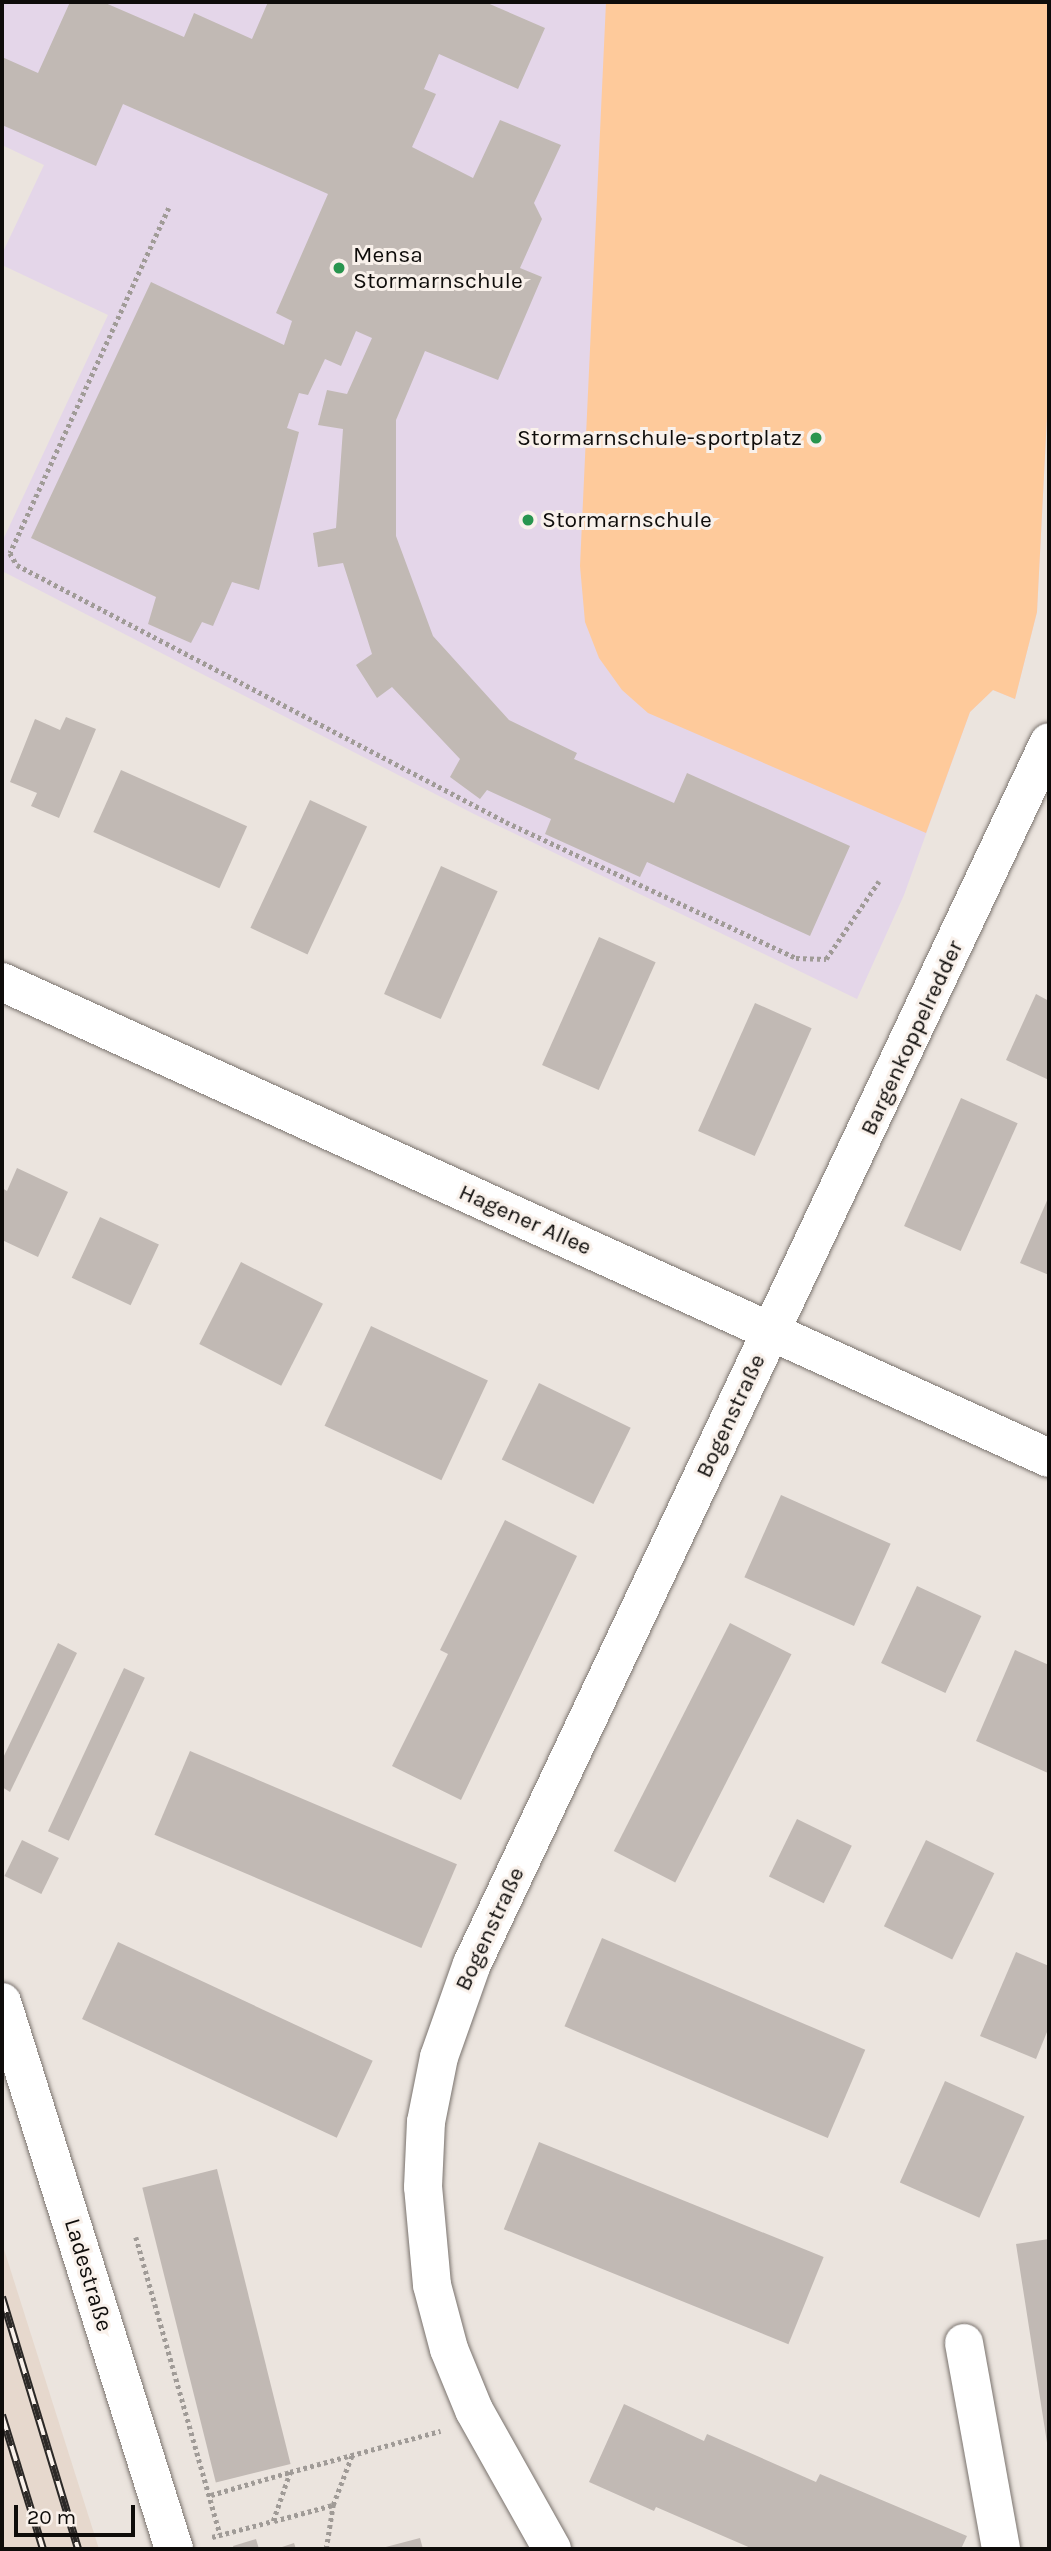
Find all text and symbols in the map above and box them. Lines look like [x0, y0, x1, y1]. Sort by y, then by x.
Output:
place label: Mensa Stormarnschule [353, 241, 523, 295]
marker: Mensa Stormarnschule [331, 260, 347, 276]
place label: Stormarnschule-sportplatz [517, 424, 802, 452]
marker: Stormarnschule-sportplatz [808, 430, 824, 446]
place label: Stormarnschule [542, 506, 712, 534]
marker: Stormarnschule [520, 512, 536, 528]
street label: Bargenkoppelredder [855, 936, 969, 1140]
street label: Hagener Allee [455, 1179, 595, 1261]
street label: Bogenstraße [690, 1350, 772, 1482]
street label: Bogenstraße [449, 1863, 531, 1995]
street label: Ladestraße [58, 2215, 118, 2335]
scale bar [18, 2492, 138, 2536]
text: 20 m [27, 2505, 76, 2529]

